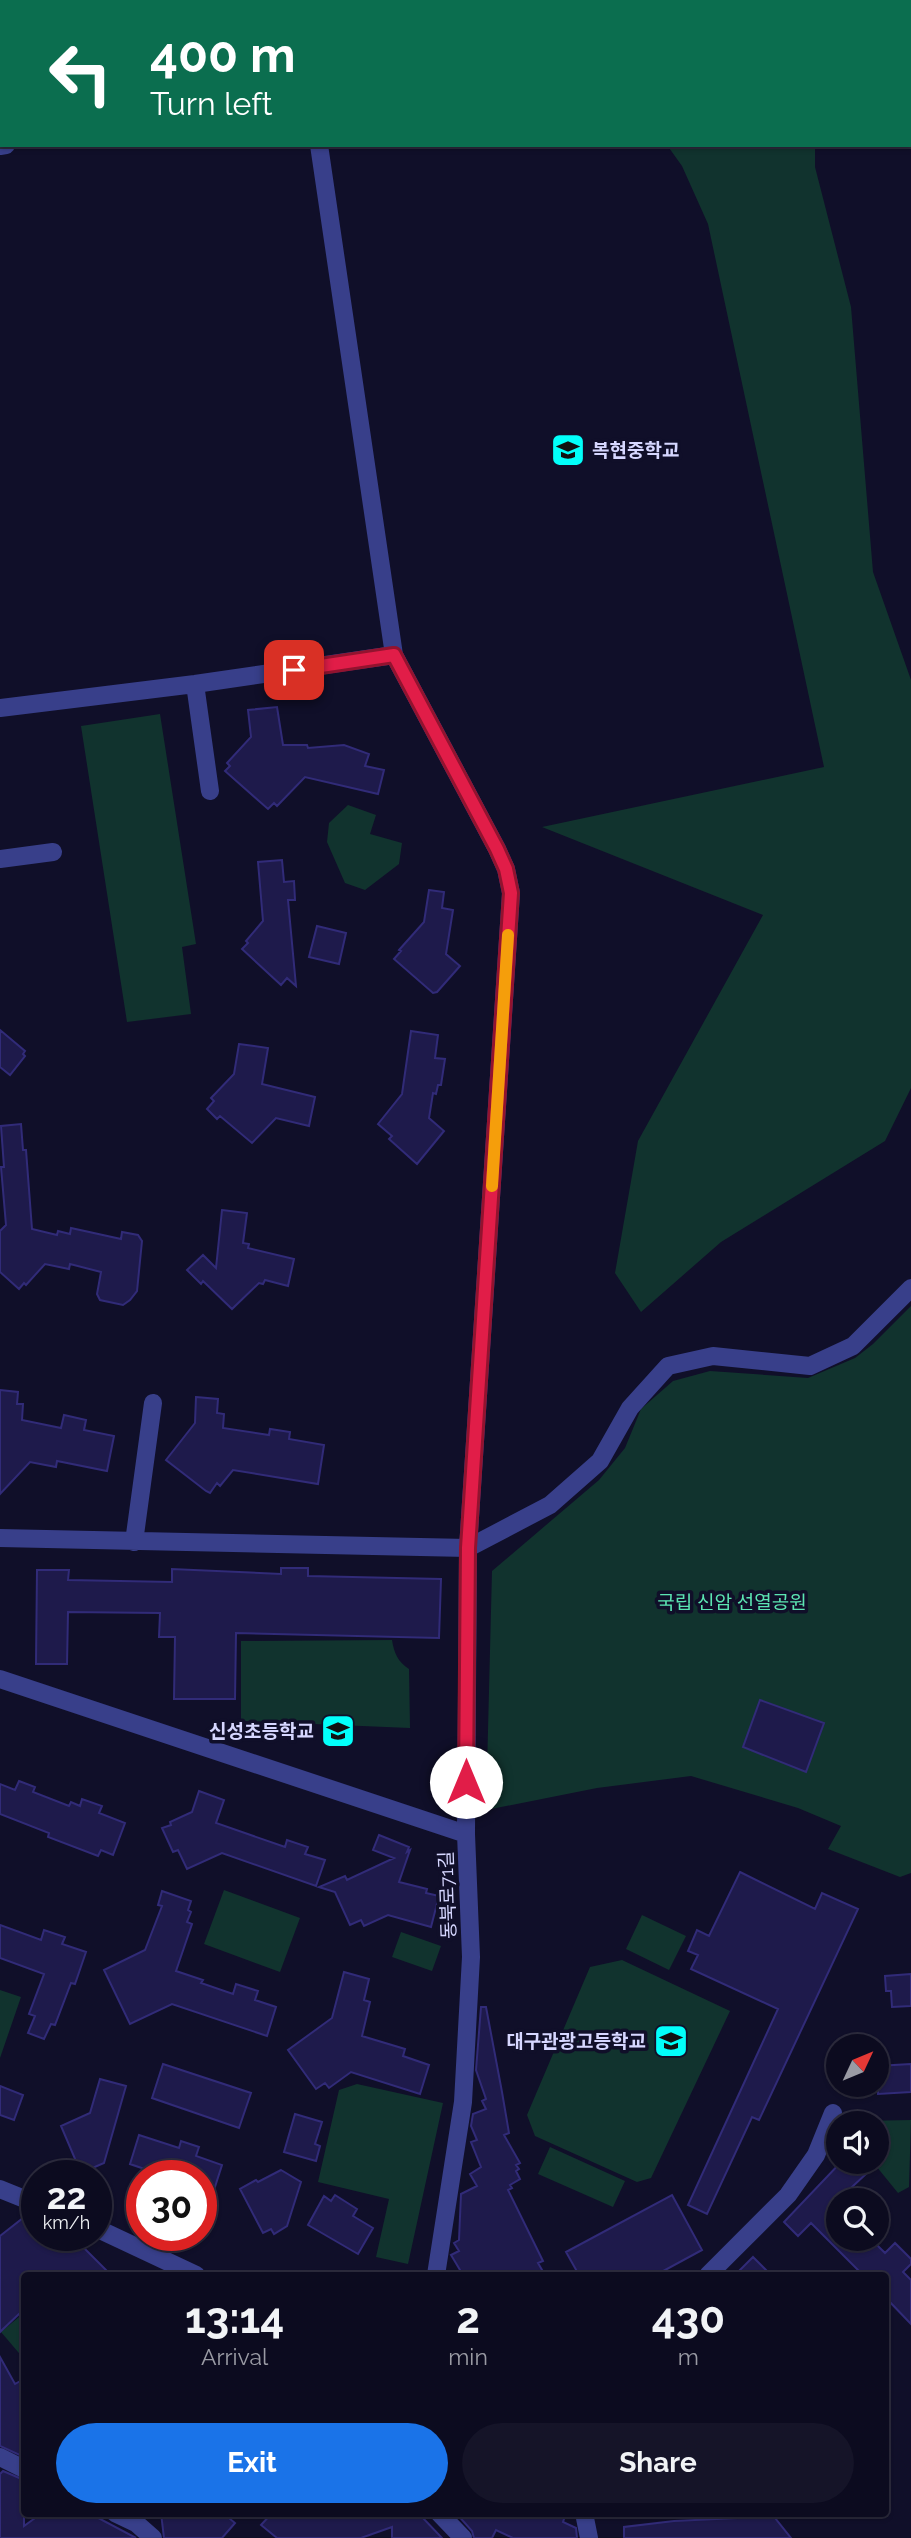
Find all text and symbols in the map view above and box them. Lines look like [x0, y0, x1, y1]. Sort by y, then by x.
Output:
text: 400 m [150, 26, 296, 83]
icon: left [35, 28, 126, 119]
text: Turn left [150, 85, 272, 122]
school or university icon: 복현중학교 [549, 431, 587, 469]
place label: 복현중학교 [592, 439, 679, 461]
pin [264, 640, 324, 700]
icon: arrive [275, 651, 313, 689]
park label: 국립 신암 선열공원 [657, 1591, 807, 1613]
school or university icon: 신성초등학교 [319, 1712, 357, 1750]
place label: 신성초등학교 [209, 1720, 314, 1742]
position arrow [429, 1745, 503, 1819]
street label: 동북로71길 [434, 1851, 460, 1939]
school or university icon: 대구관광고등학교 [652, 2022, 690, 2060]
place label: 대구관광고등학교 [506, 2030, 646, 2052]
north arrow [826, 2034, 889, 2096]
map controls [826, 2034, 889, 2251]
button: sound [826, 2111, 889, 2174]
speed limit sign: 30 [126, 2160, 217, 2251]
text: 22 [47, 2176, 86, 2217]
button: search [826, 2188, 889, 2251]
text: km/h [43, 2212, 90, 2233]
text: 13:14 [185, 2294, 284, 2343]
text: 2 [456, 2294, 480, 2343]
text: 430 [652, 2294, 725, 2343]
text: Arrival [201, 2343, 268, 2370]
text: min [448, 2343, 488, 2370]
text: m [678, 2343, 699, 2370]
button: Exit [56, 2423, 448, 2503]
button: Share [462, 2423, 854, 2503]

